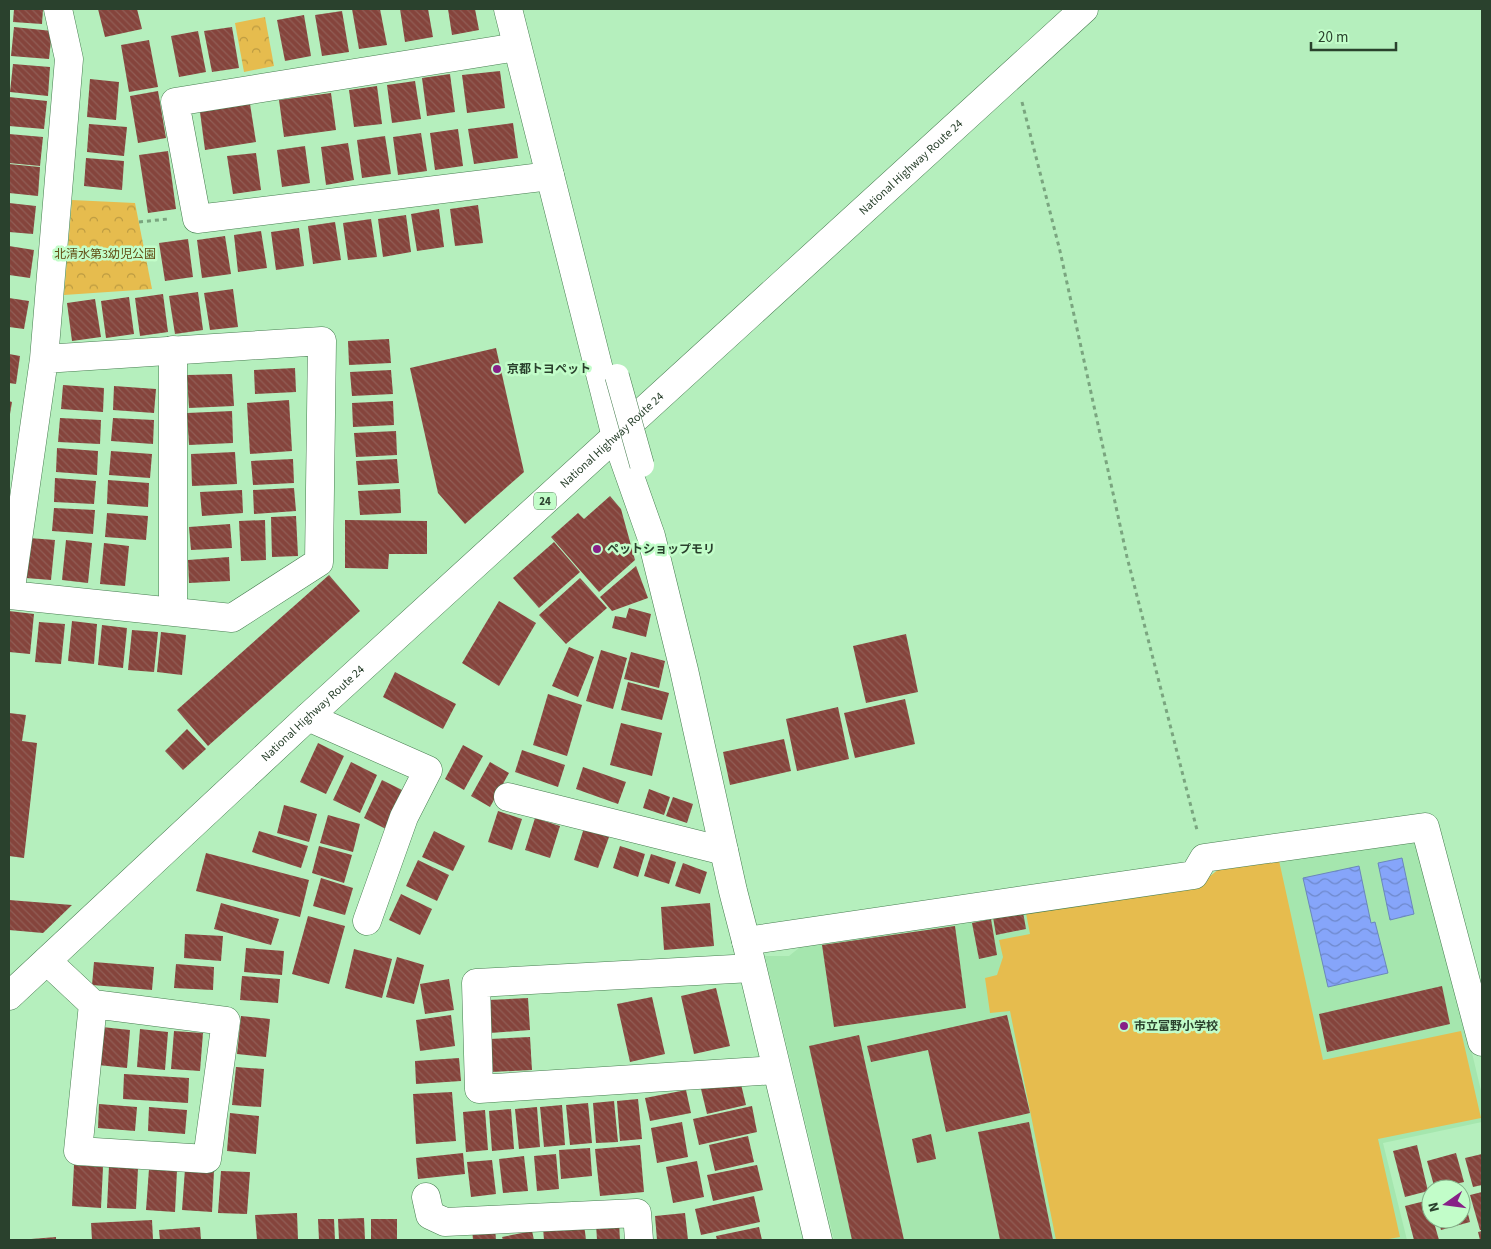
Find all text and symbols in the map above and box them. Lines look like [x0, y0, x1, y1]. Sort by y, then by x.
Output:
scale bar [1311, 20, 1396, 52]
text: 20 m [1318, 27, 1348, 48]
street label: National Highway Route 24 [855, 115, 967, 219]
park label: 北清水第3幼児公園 [54, 246, 156, 263]
place label: 京都トヨペット [507, 361, 591, 378]
marker: 京都トヨペット [491, 363, 503, 375]
street label: National Highway Route 24 [556, 388, 667, 492]
road number: 24 [534, 492, 556, 510]
place label: ペットショップモリ [607, 541, 715, 558]
marker: ペットショップモリ [591, 543, 603, 555]
street label: National Highway Route 24 [257, 661, 368, 765]
place label: 市立富野小学校 [1134, 1018, 1218, 1035]
marker: 市立富野小学校 [1118, 1020, 1130, 1032]
north arrow [1421, 1179, 1471, 1229]
text: N [1424, 1200, 1445, 1214]

